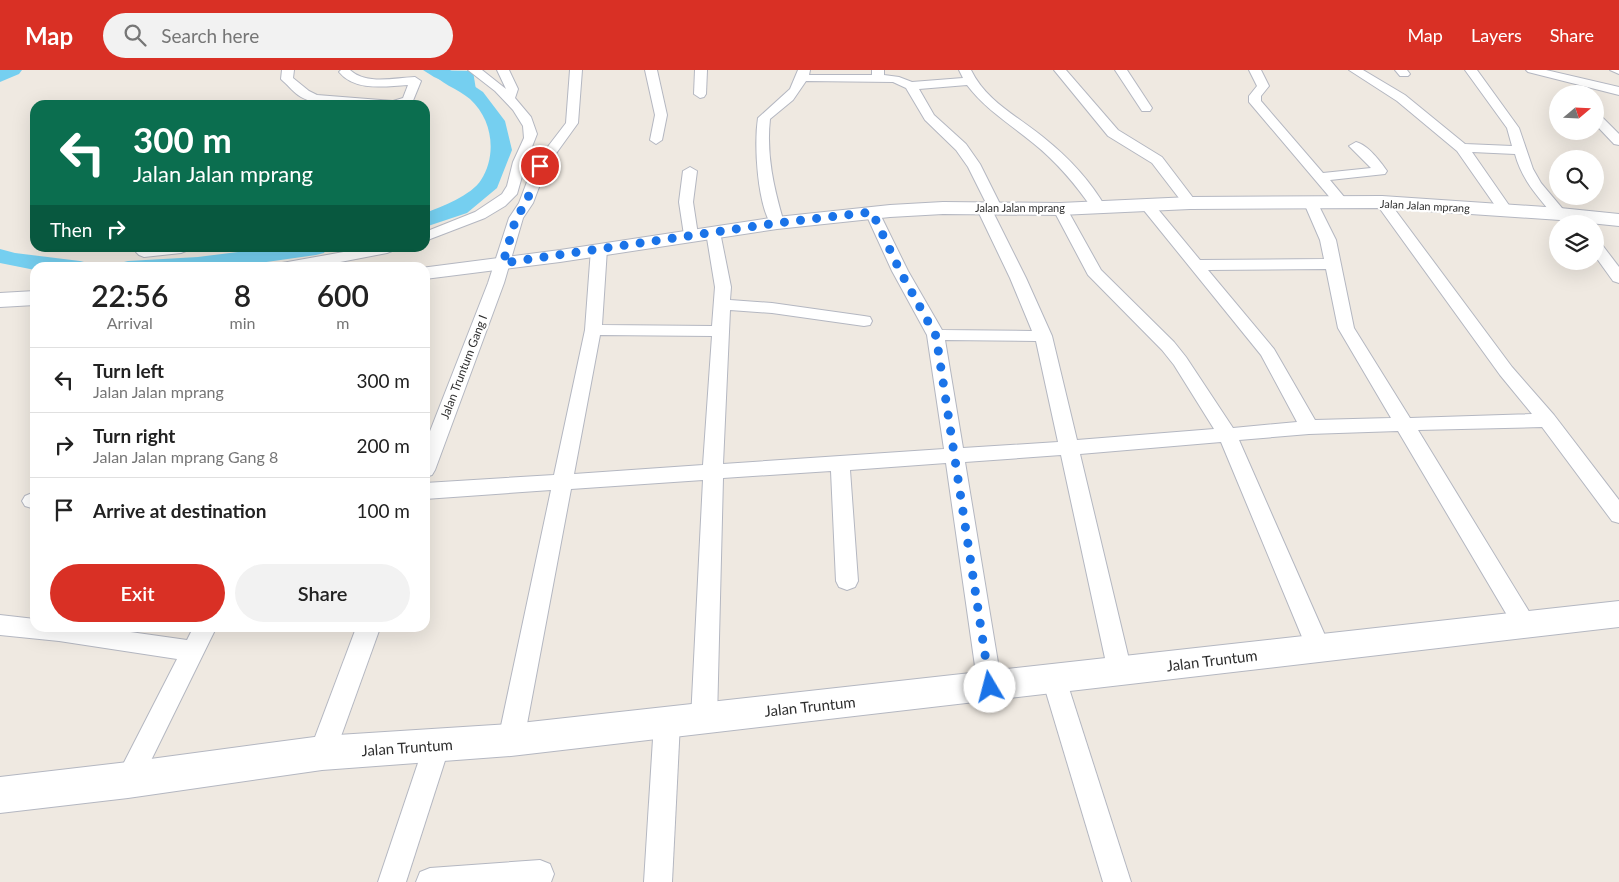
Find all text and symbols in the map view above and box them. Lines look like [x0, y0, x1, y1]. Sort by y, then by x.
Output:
search box [103, 13, 453, 58]
text: Map [25, 21, 73, 50]
icon: search [121, 21, 149, 49]
text: Search here [161, 24, 259, 47]
text: Map [1407, 24, 1443, 46]
text: Layers [1471, 24, 1522, 46]
text: Share [1550, 24, 1594, 46]
north arrow [1549, 85, 1604, 140]
map controls [1549, 85, 1604, 270]
text: 300 m [133, 118, 232, 160]
icon: left [50, 120, 115, 185]
pin [519, 145, 561, 187]
button: search [1549, 150, 1604, 205]
icon: arrive [526, 152, 554, 180]
text: Jalan Jalan mprang [133, 160, 313, 187]
street label: Jalan Jalan mprang [1380, 197, 1471, 214]
street label: Jalan Jalan mprang [975, 201, 1065, 214]
icon: right [102, 215, 130, 243]
button: layers [1549, 215, 1604, 270]
text: Then [50, 218, 92, 241]
text: 22:56 [91, 277, 168, 313]
text: 8 [234, 277, 251, 313]
text: 600 [317, 277, 369, 313]
text: Arrival [107, 313, 153, 332]
text: min [230, 313, 255, 332]
text: m [336, 313, 349, 332]
street label: Jalan Truntum Gang I [437, 313, 490, 421]
text: Turn left [93, 359, 164, 382]
icon: left [50, 366, 78, 394]
text: 300 m [356, 369, 410, 392]
text: Jalan Jalan mprang [93, 382, 224, 401]
text: Turn right [93, 424, 175, 447]
icon: right [50, 431, 78, 459]
text: 200 m [356, 434, 410, 457]
text: Jalan Jalan mprang Gang 8 [93, 447, 278, 466]
icon: arrive [50, 496, 78, 524]
text: Arrive at destination [93, 499, 266, 522]
text: 100 m [356, 499, 410, 522]
button: Exit [50, 564, 225, 622]
button: Share [235, 564, 410, 622]
street label: Jalan Truntum [1165, 645, 1258, 675]
position arrow [963, 660, 1015, 712]
street label: Jalan Truntum [763, 692, 856, 720]
street label: Jalan Truntum [361, 735, 453, 759]

